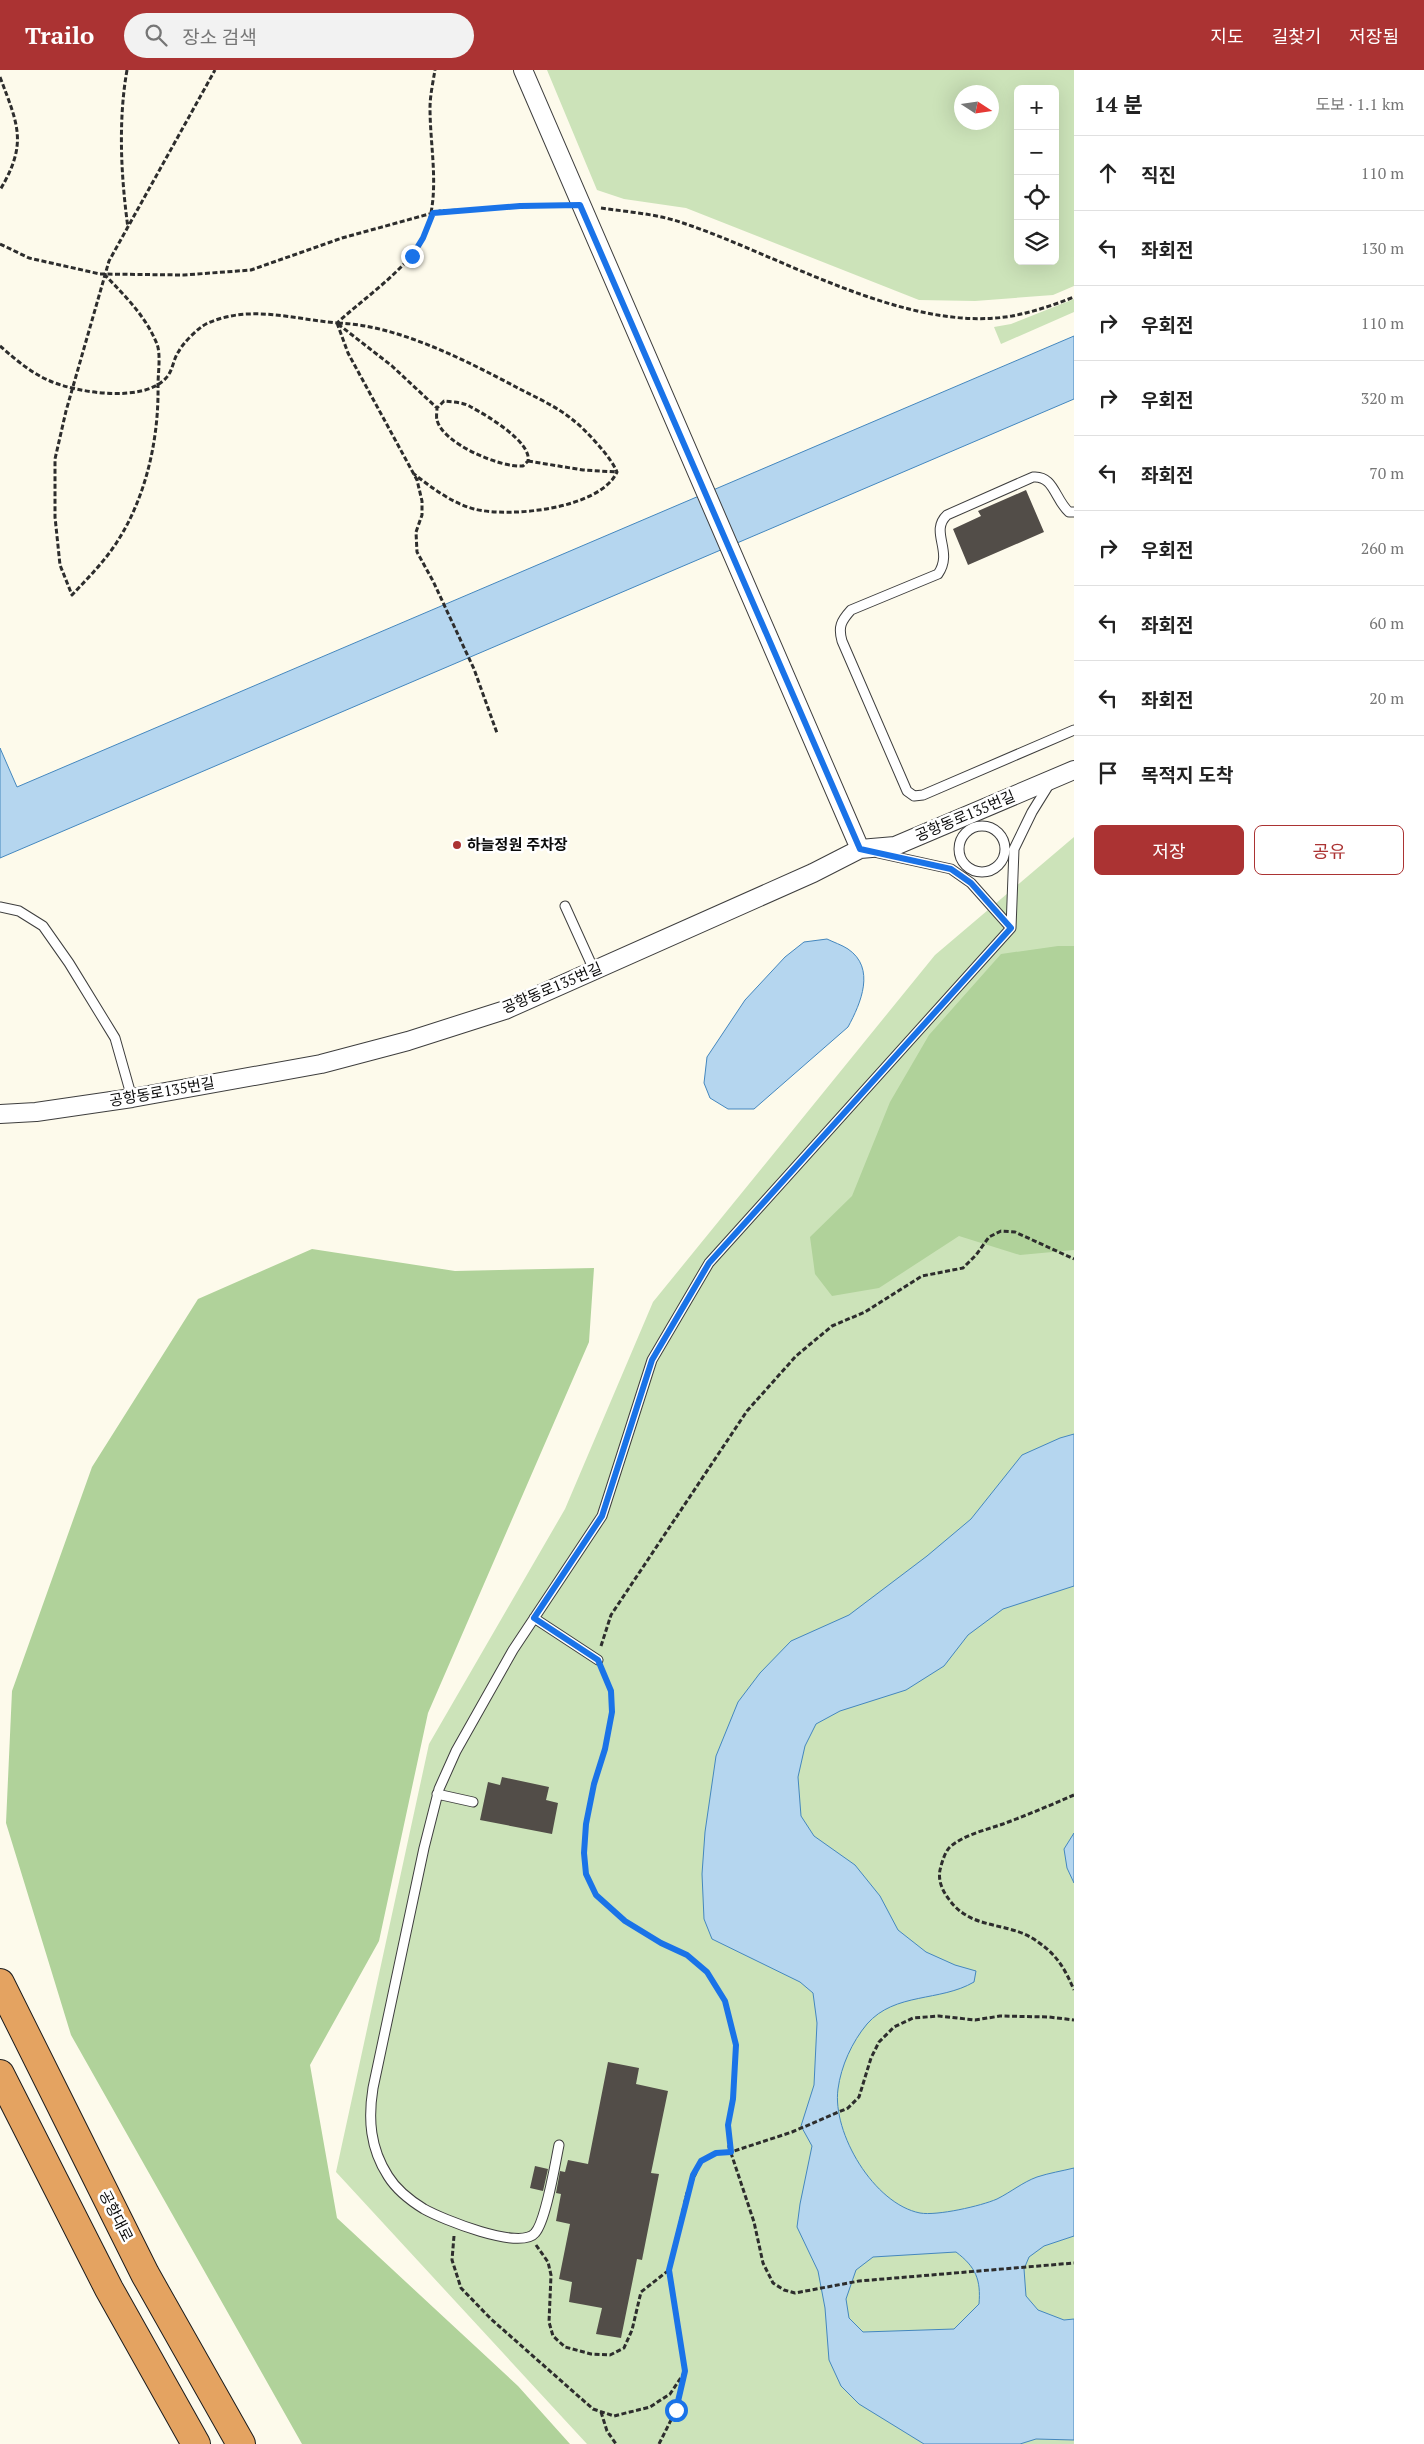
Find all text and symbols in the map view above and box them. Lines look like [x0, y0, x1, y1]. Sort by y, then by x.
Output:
search box [124, 13, 474, 58]
text: Trailo [25, 19, 94, 51]
icon: search [142, 21, 170, 49]
text: 장소 검색 [182, 24, 257, 49]
text: 지도 [1211, 24, 1244, 48]
text: 길찾기 [1272, 24, 1321, 48]
text: 저장됨 [1349, 24, 1399, 48]
north arrow [954, 85, 999, 130]
map controls [1014, 85, 1059, 265]
button: + [1014, 85, 1059, 130]
text: 14 분 [1094, 90, 1143, 118]
text: 도보 · 1.1 km [1315, 93, 1404, 115]
button: − [1014, 130, 1059, 175]
icon: ahead [1094, 159, 1122, 187]
text: 직진 [1141, 162, 1176, 187]
text: 110 m [1361, 162, 1404, 184]
button: locate [1014, 175, 1059, 220]
button: layers [1014, 220, 1059, 265]
icon: left [1094, 234, 1122, 262]
text: 좌회전 [1141, 237, 1193, 262]
text: 130 m [1361, 237, 1404, 259]
route end [401, 245, 424, 268]
icon: right [1094, 309, 1122, 337]
text: 우회전 [1141, 312, 1193, 337]
text: 110 m [1361, 312, 1404, 334]
icon: right [1094, 384, 1122, 412]
text: 우회전 [1141, 387, 1193, 412]
text: 320 m [1361, 387, 1404, 409]
icon: left [1094, 459, 1122, 487]
text: 좌회전 [1141, 462, 1193, 487]
text: 70 m [1369, 462, 1404, 484]
icon: right [1094, 534, 1122, 562]
text: 우회전 [1141, 537, 1193, 562]
text: 260 m [1361, 537, 1404, 559]
icon: left [1094, 609, 1122, 637]
text: 좌회전 [1141, 612, 1193, 637]
text: 60 m [1369, 612, 1404, 634]
icon: left [1094, 684, 1122, 712]
text: 좌회전 [1141, 687, 1193, 712]
text: 20 m [1369, 687, 1404, 709]
icon: arrive [1094, 759, 1122, 787]
text: 목적지 도착 [1141, 762, 1234, 787]
street label: 공항동로135번길 [912, 785, 1018, 845]
button: 저장 [1094, 825, 1244, 875]
button: 공유 [1254, 825, 1404, 875]
place label: 하늘정원 주차장 [467, 834, 568, 854]
marker: 하늘정원 주차장 [451, 839, 463, 851]
street label: 공항동로135번길 [499, 957, 605, 1017]
street label: 공항동로135번길 [108, 1072, 216, 1110]
street label: 공항대로 [95, 2186, 138, 2245]
route start [665, 2399, 688, 2422]

